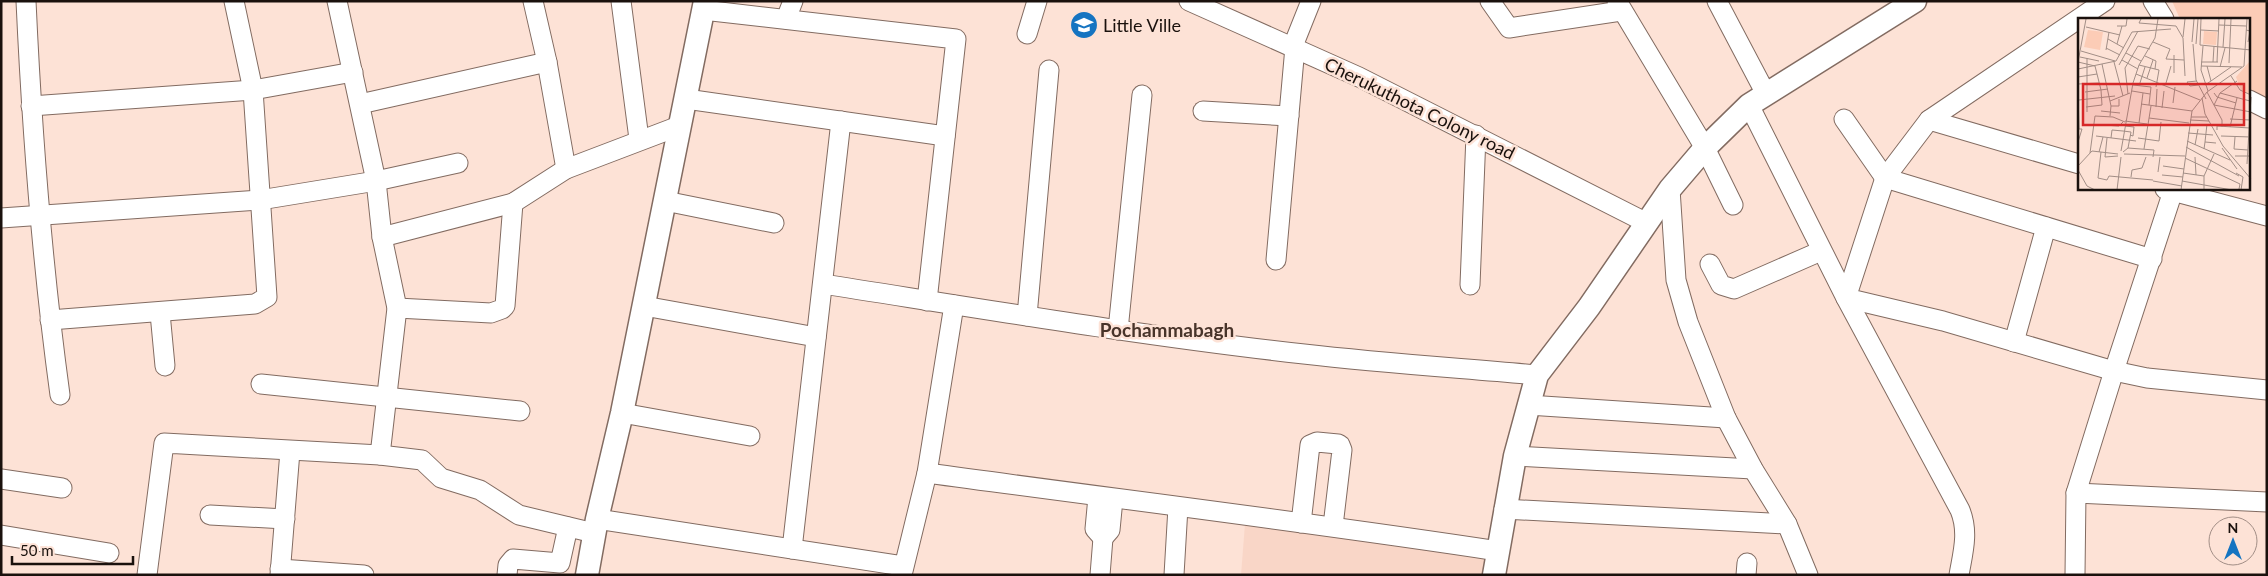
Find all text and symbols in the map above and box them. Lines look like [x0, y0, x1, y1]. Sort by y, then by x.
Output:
school or university icon: Little Ville [1069, 10, 1099, 40]
place label: Little Ville [1103, 14, 1181, 36]
inset map [2078, 18, 2250, 190]
street label: Cherukuthota Colony road [1321, 52, 1519, 164]
district label: Pochammabagh [1100, 318, 1234, 341]
north arrow [2208, 516, 2258, 566]
text: N [2228, 519, 2238, 536]
scale bar [12, 534, 134, 566]
text: 50 m [20, 541, 54, 559]

